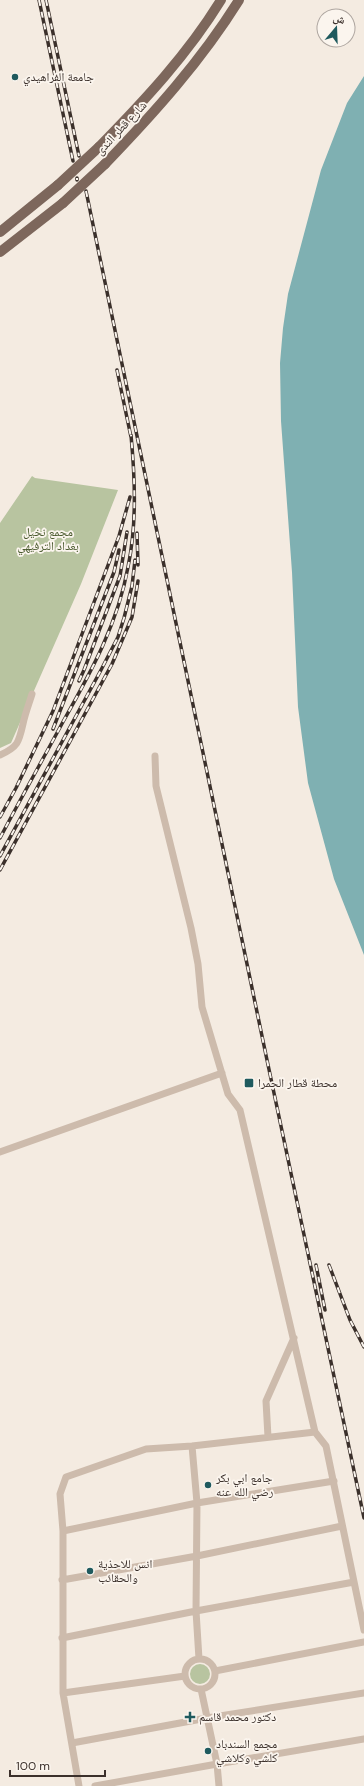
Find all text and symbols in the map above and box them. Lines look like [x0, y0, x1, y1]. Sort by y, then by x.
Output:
north arrow [316, 8, 356, 48]
text: ش [331, 10, 347, 28]
place label: جامعة الفراهيدي [23, 69, 94, 87]
marker: جامعة الفراهيدي [10, 72, 20, 82]
street label: شارع قطر الندى [92, 97, 150, 159]
park label: مجمع نخيل بغداد الترفيهي [17, 524, 79, 556]
place label: محطة قطار الحمرا [258, 1075, 337, 1091]
marker: محطة قطار الحمرا [243, 1077, 255, 1089]
place label: جامع ابي بكر رضي الله عنه [215, 1470, 274, 1502]
marker: جامع ابي بكر رضي الله عنه [203, 1480, 213, 1490]
place label: انس للاحذية والحقائب [98, 1556, 152, 1586]
marker: انس للاحذية والحقائب [85, 1566, 95, 1576]
place label: دكتور محمد قاسم [199, 1709, 276, 1725]
marker: دكتور محمد قاسم [184, 1711, 196, 1723]
place label: مجمع السندباد كلشي وكلاشي [216, 1736, 277, 1768]
marker: مجمع السندباد كلشي وكلاشي [203, 1746, 213, 1756]
scale bar [10, 1752, 105, 1778]
text: 100 m [16, 1758, 50, 1774]

